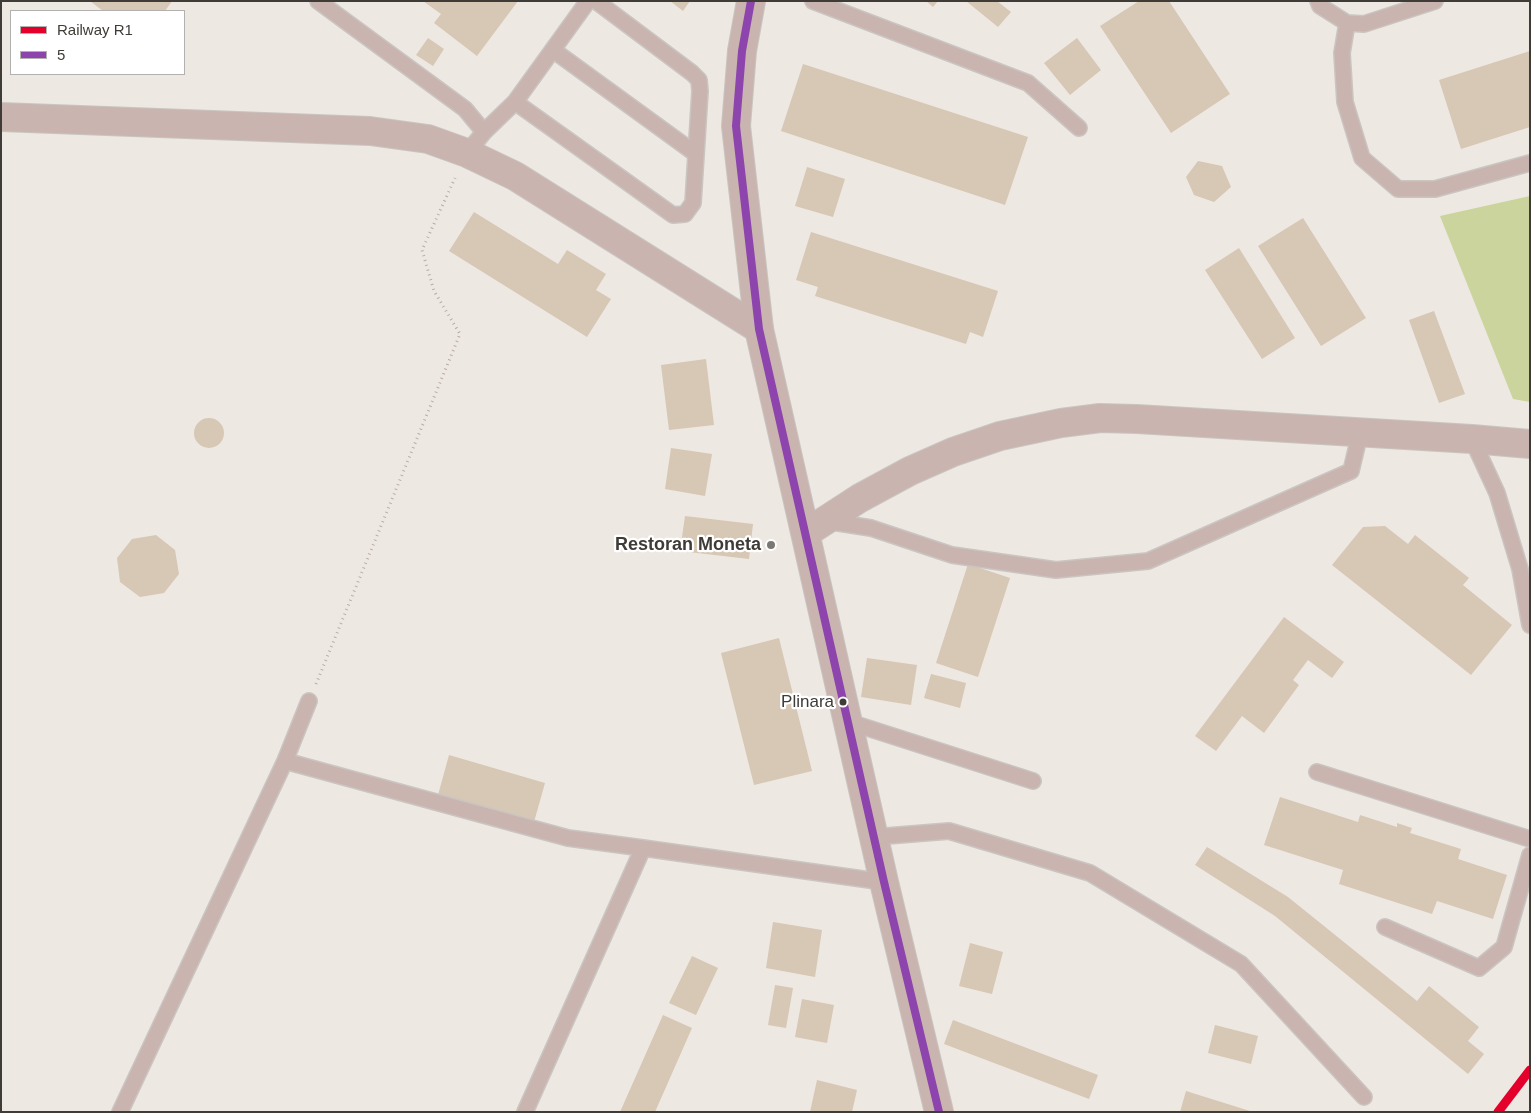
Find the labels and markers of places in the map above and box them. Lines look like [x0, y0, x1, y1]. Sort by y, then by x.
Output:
place label: Restoran Moneta [615, 534, 761, 556]
marker: Restoran Moneta [765, 539, 777, 551]
place label: Plinara [781, 692, 834, 712]
marker: Plinara [838, 697, 848, 707]

